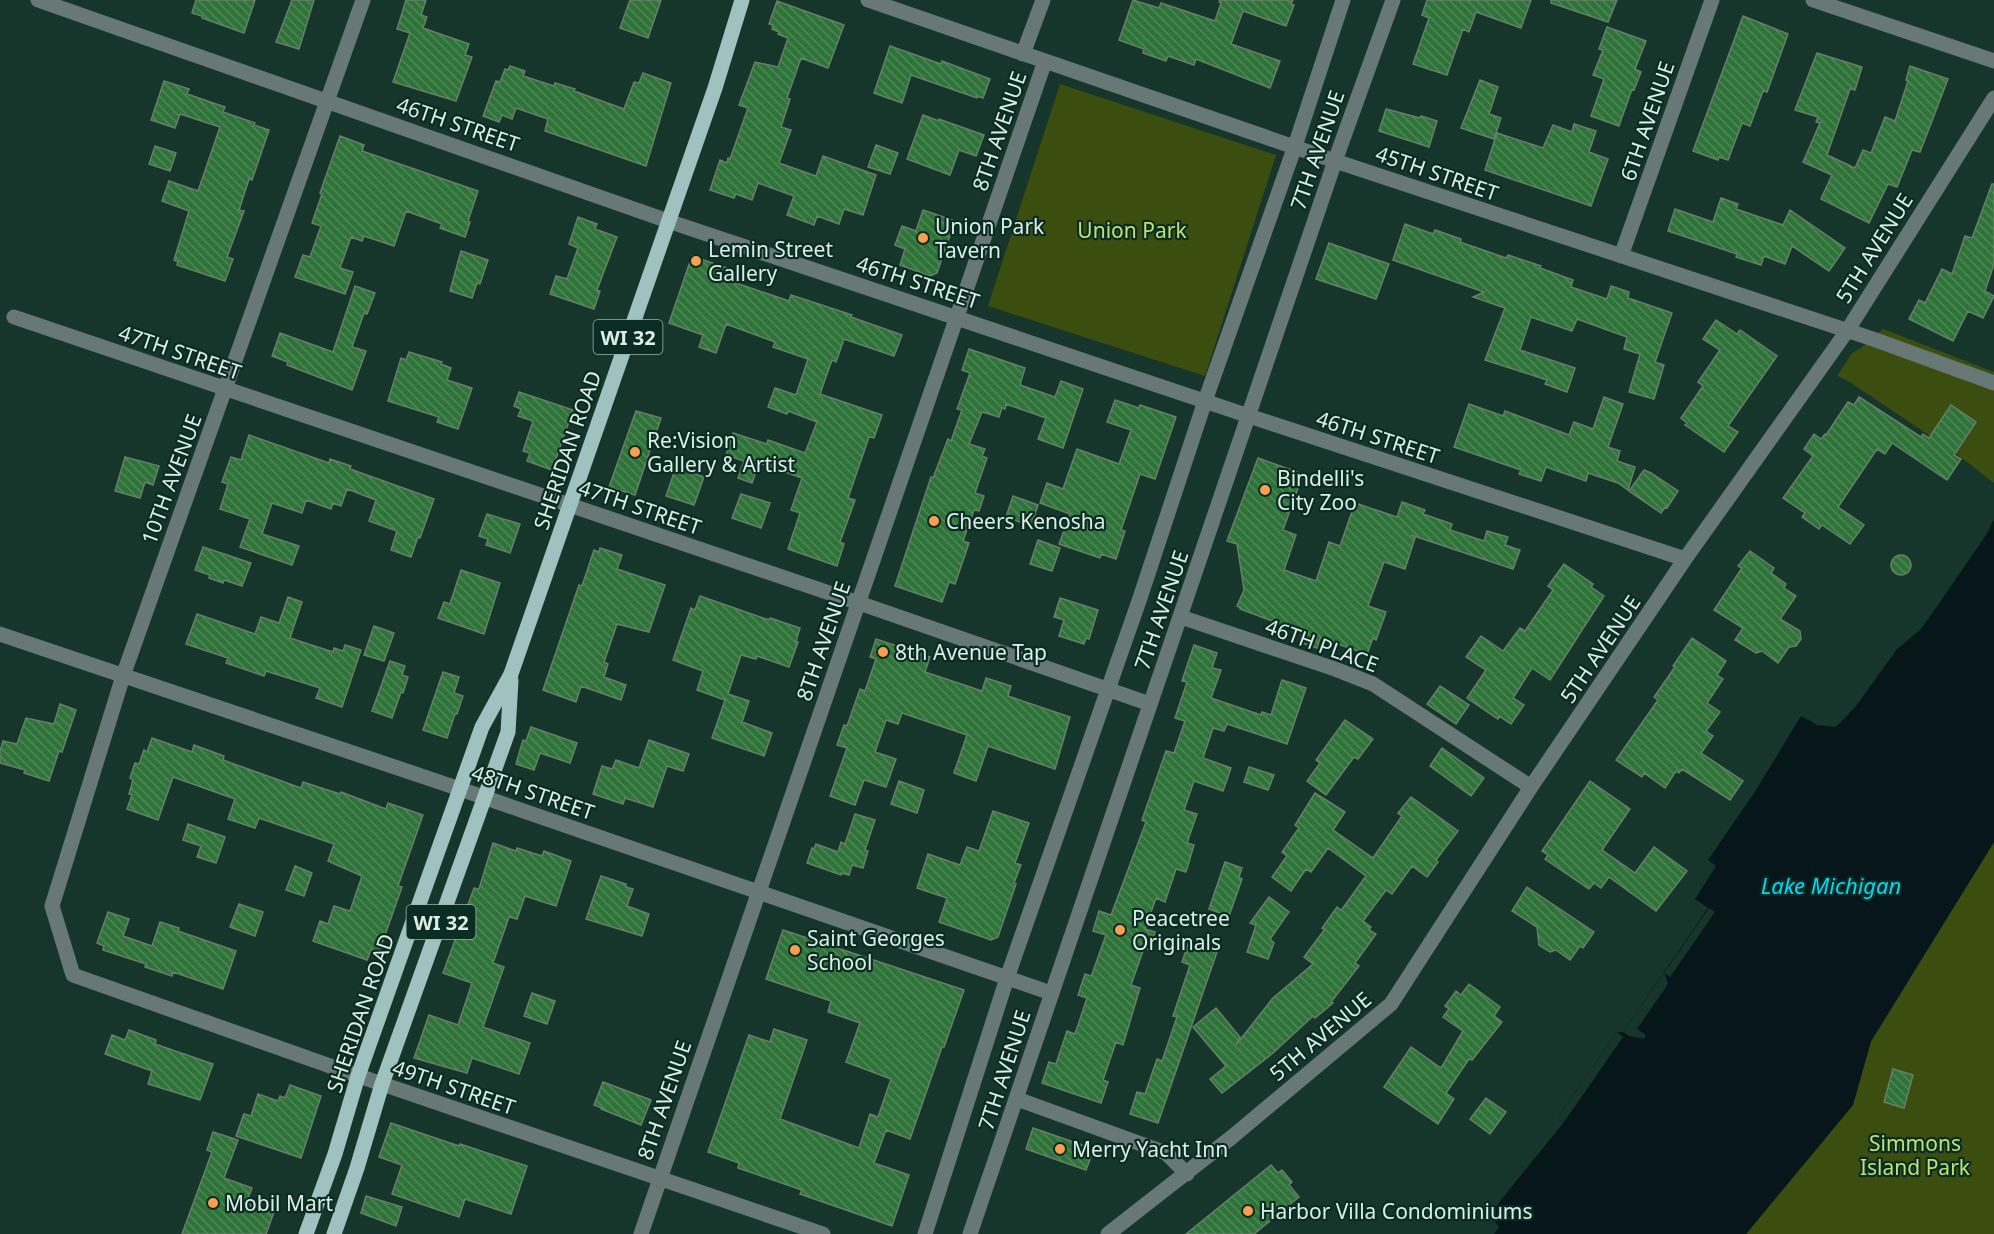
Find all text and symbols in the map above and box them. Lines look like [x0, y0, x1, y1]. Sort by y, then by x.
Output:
street label: 6TH AVENUE [1613, 58, 1681, 184]
street label: 8TH AVENUE [965, 68, 1033, 194]
street label: 7TH AVENUE [1283, 87, 1351, 213]
street label: 46TH STREET [393, 90, 523, 158]
street label: 45TH STREET [1372, 139, 1502, 207]
street label: 5TH AVENUE [1829, 188, 1919, 308]
place label: Union Park Tavern [935, 212, 1045, 264]
park label: Union Park [1077, 216, 1187, 244]
marker: Union Park Tavern [916, 231, 930, 245]
place label: Lemin Street Gallery [708, 235, 833, 287]
street label: 46TH STREET [853, 249, 984, 315]
marker: Lemin Street Gallery [689, 254, 703, 268]
street label: 47TH STREET [115, 318, 245, 386]
road number: WI 32 [594, 320, 662, 354]
street label: SHERIDAN ROAD [527, 367, 607, 533]
street label: 46TH STREET [1313, 404, 1444, 470]
street label: 10TH AVENUE [134, 410, 208, 548]
place label: Re:Vision Gallery & Artist [647, 426, 796, 478]
marker: Re:Vision Gallery & Artist [628, 445, 642, 459]
place label: Bindelli's City Zoo [1277, 464, 1364, 516]
street label: 47TH STREET [575, 473, 705, 541]
marker: Bindelli's City Zoo [1258, 483, 1272, 497]
place label: Cheers Kenosha [946, 507, 1105, 535]
marker: Cheers Kenosha [927, 514, 941, 528]
street label: 7TH AVENUE [1127, 547, 1195, 673]
street label: 8TH AVENUE [789, 578, 857, 704]
street label: 5TH AVENUE [1554, 590, 1646, 708]
street label: 46TH PLACE [1262, 612, 1382, 678]
place label: 8th Avenue Tap [895, 638, 1047, 666]
marker: 8th Avenue Tap [876, 645, 890, 659]
street label: 48TH STREET [468, 758, 598, 826]
water label: Lake Michigan [1761, 870, 1901, 900]
place label: Peacetree Originals [1132, 904, 1230, 956]
road number: WI 32 [406, 905, 476, 939]
marker: Peacetree Originals [1113, 923, 1127, 937]
place label: Saint Georges School [807, 924, 945, 976]
street label: SHERIDAN ROAD [320, 930, 400, 1096]
marker: Saint Georges School [788, 943, 802, 957]
street label: 5TH AVENUE [1263, 985, 1377, 1087]
street label: 7TH AVENUE [971, 1006, 1037, 1134]
street label: 8TH AVENUE [630, 1037, 698, 1163]
street label: 49TH STREET [389, 1053, 519, 1121]
park label: Simmons Island Park [1860, 1129, 1971, 1181]
place label: Merry Yacht Inn [1072, 1135, 1228, 1163]
marker: Merry Yacht Inn [1053, 1142, 1067, 1156]
place label: Mobil Mart [225, 1189, 333, 1217]
marker: Mobil Mart [206, 1196, 220, 1210]
place label: Harbor Villa Condominiums [1260, 1197, 1533, 1225]
marker: Harbor Villa Condominiums [1241, 1204, 1255, 1218]

